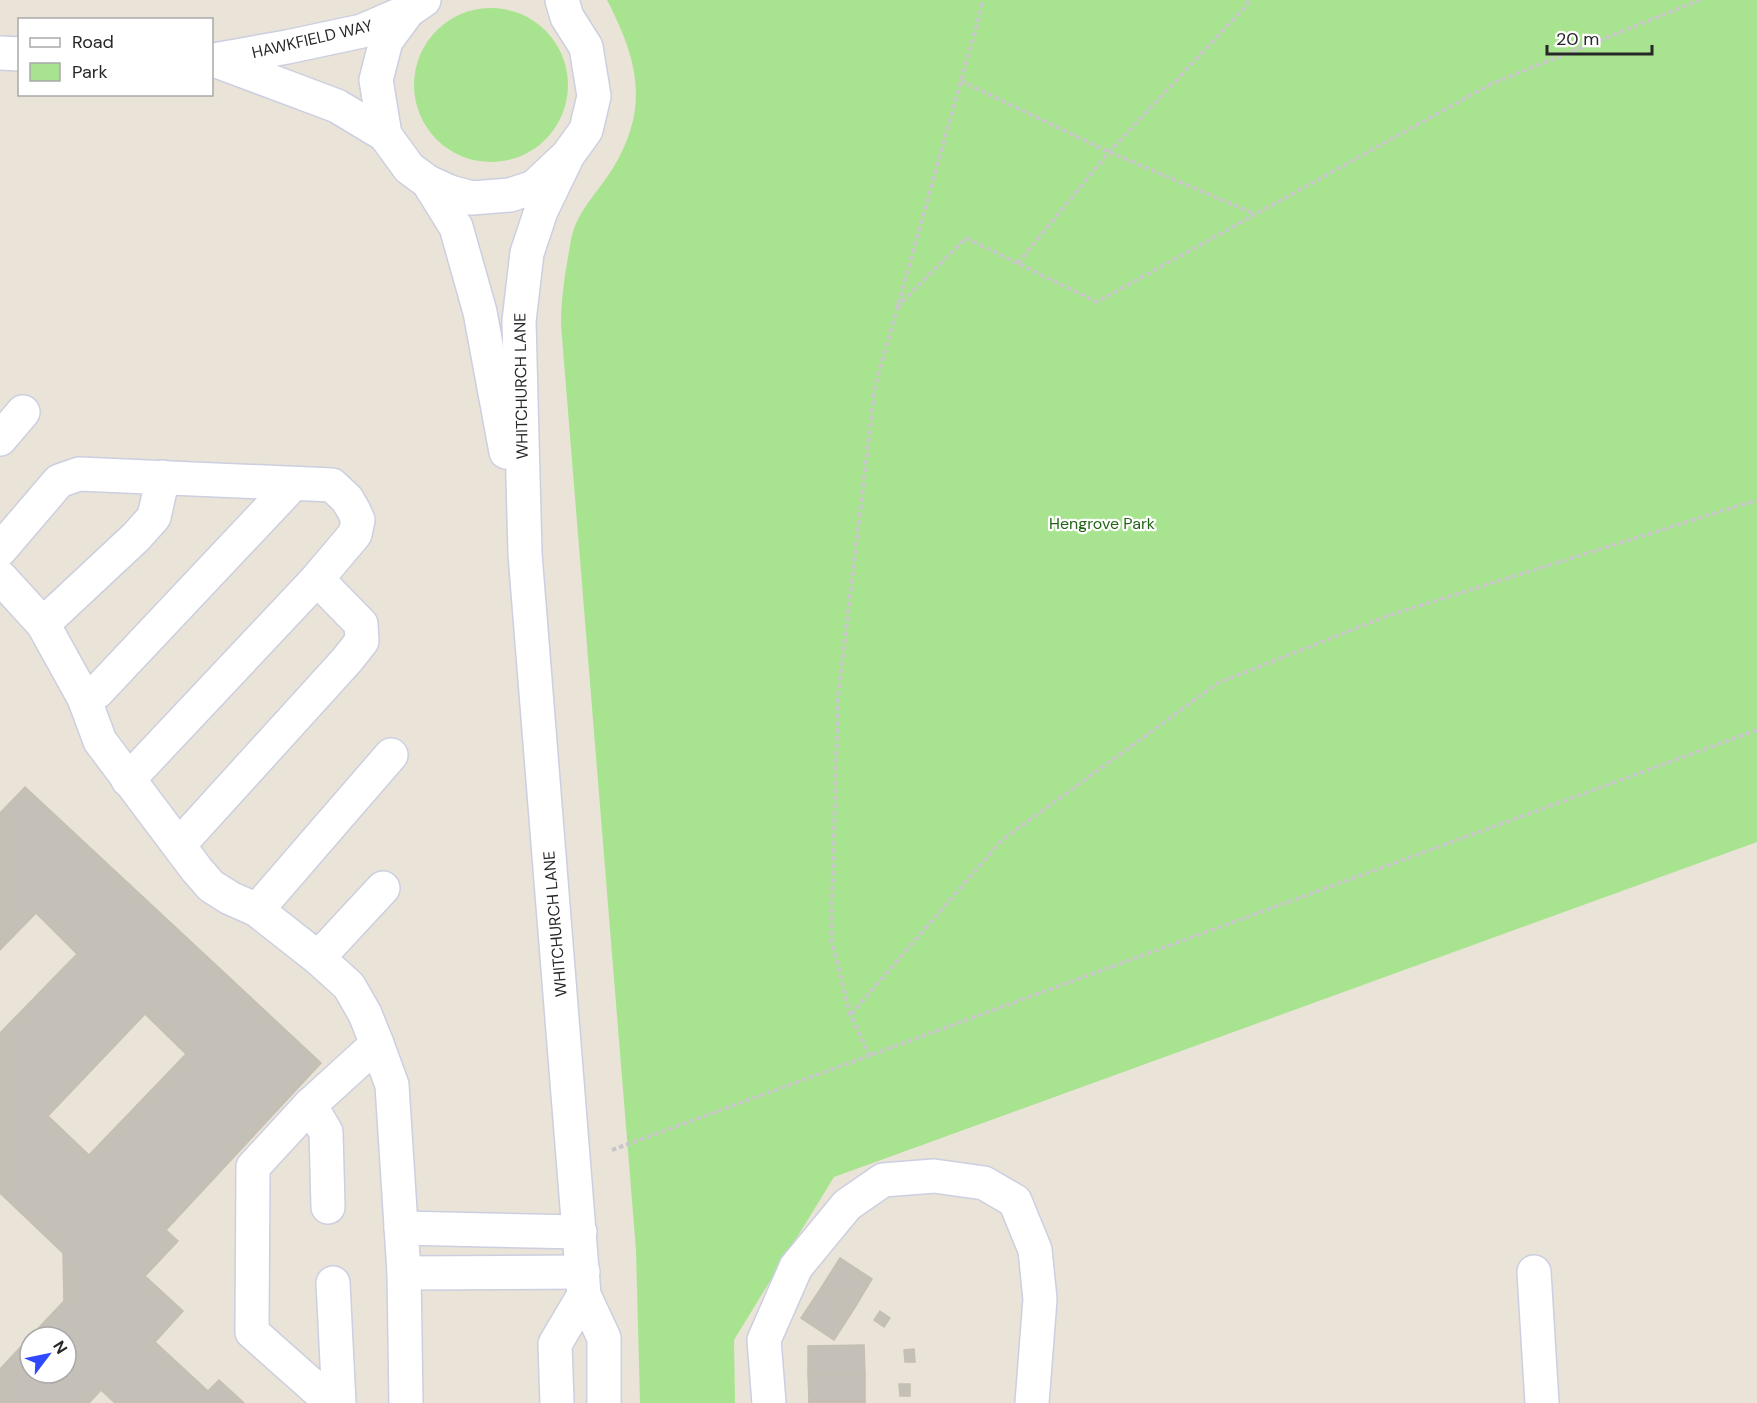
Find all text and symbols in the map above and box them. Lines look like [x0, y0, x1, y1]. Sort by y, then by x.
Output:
street label: HAWKFIELD WAY [250, 15, 374, 63]
legend [18, 18, 213, 96]
scale bar [1547, 18, 1652, 56]
text: 20 m [1556, 27, 1599, 51]
text: Road [72, 30, 114, 54]
text: Park [72, 60, 108, 84]
street label: WHITCHURCH LANE [509, 312, 533, 460]
park label: Hengrove Park [1049, 513, 1155, 534]
street label: WHITCHURCH LANE [538, 850, 572, 998]
north arrow [18, 1325, 78, 1385]
text: N [48, 1337, 72, 1358]

